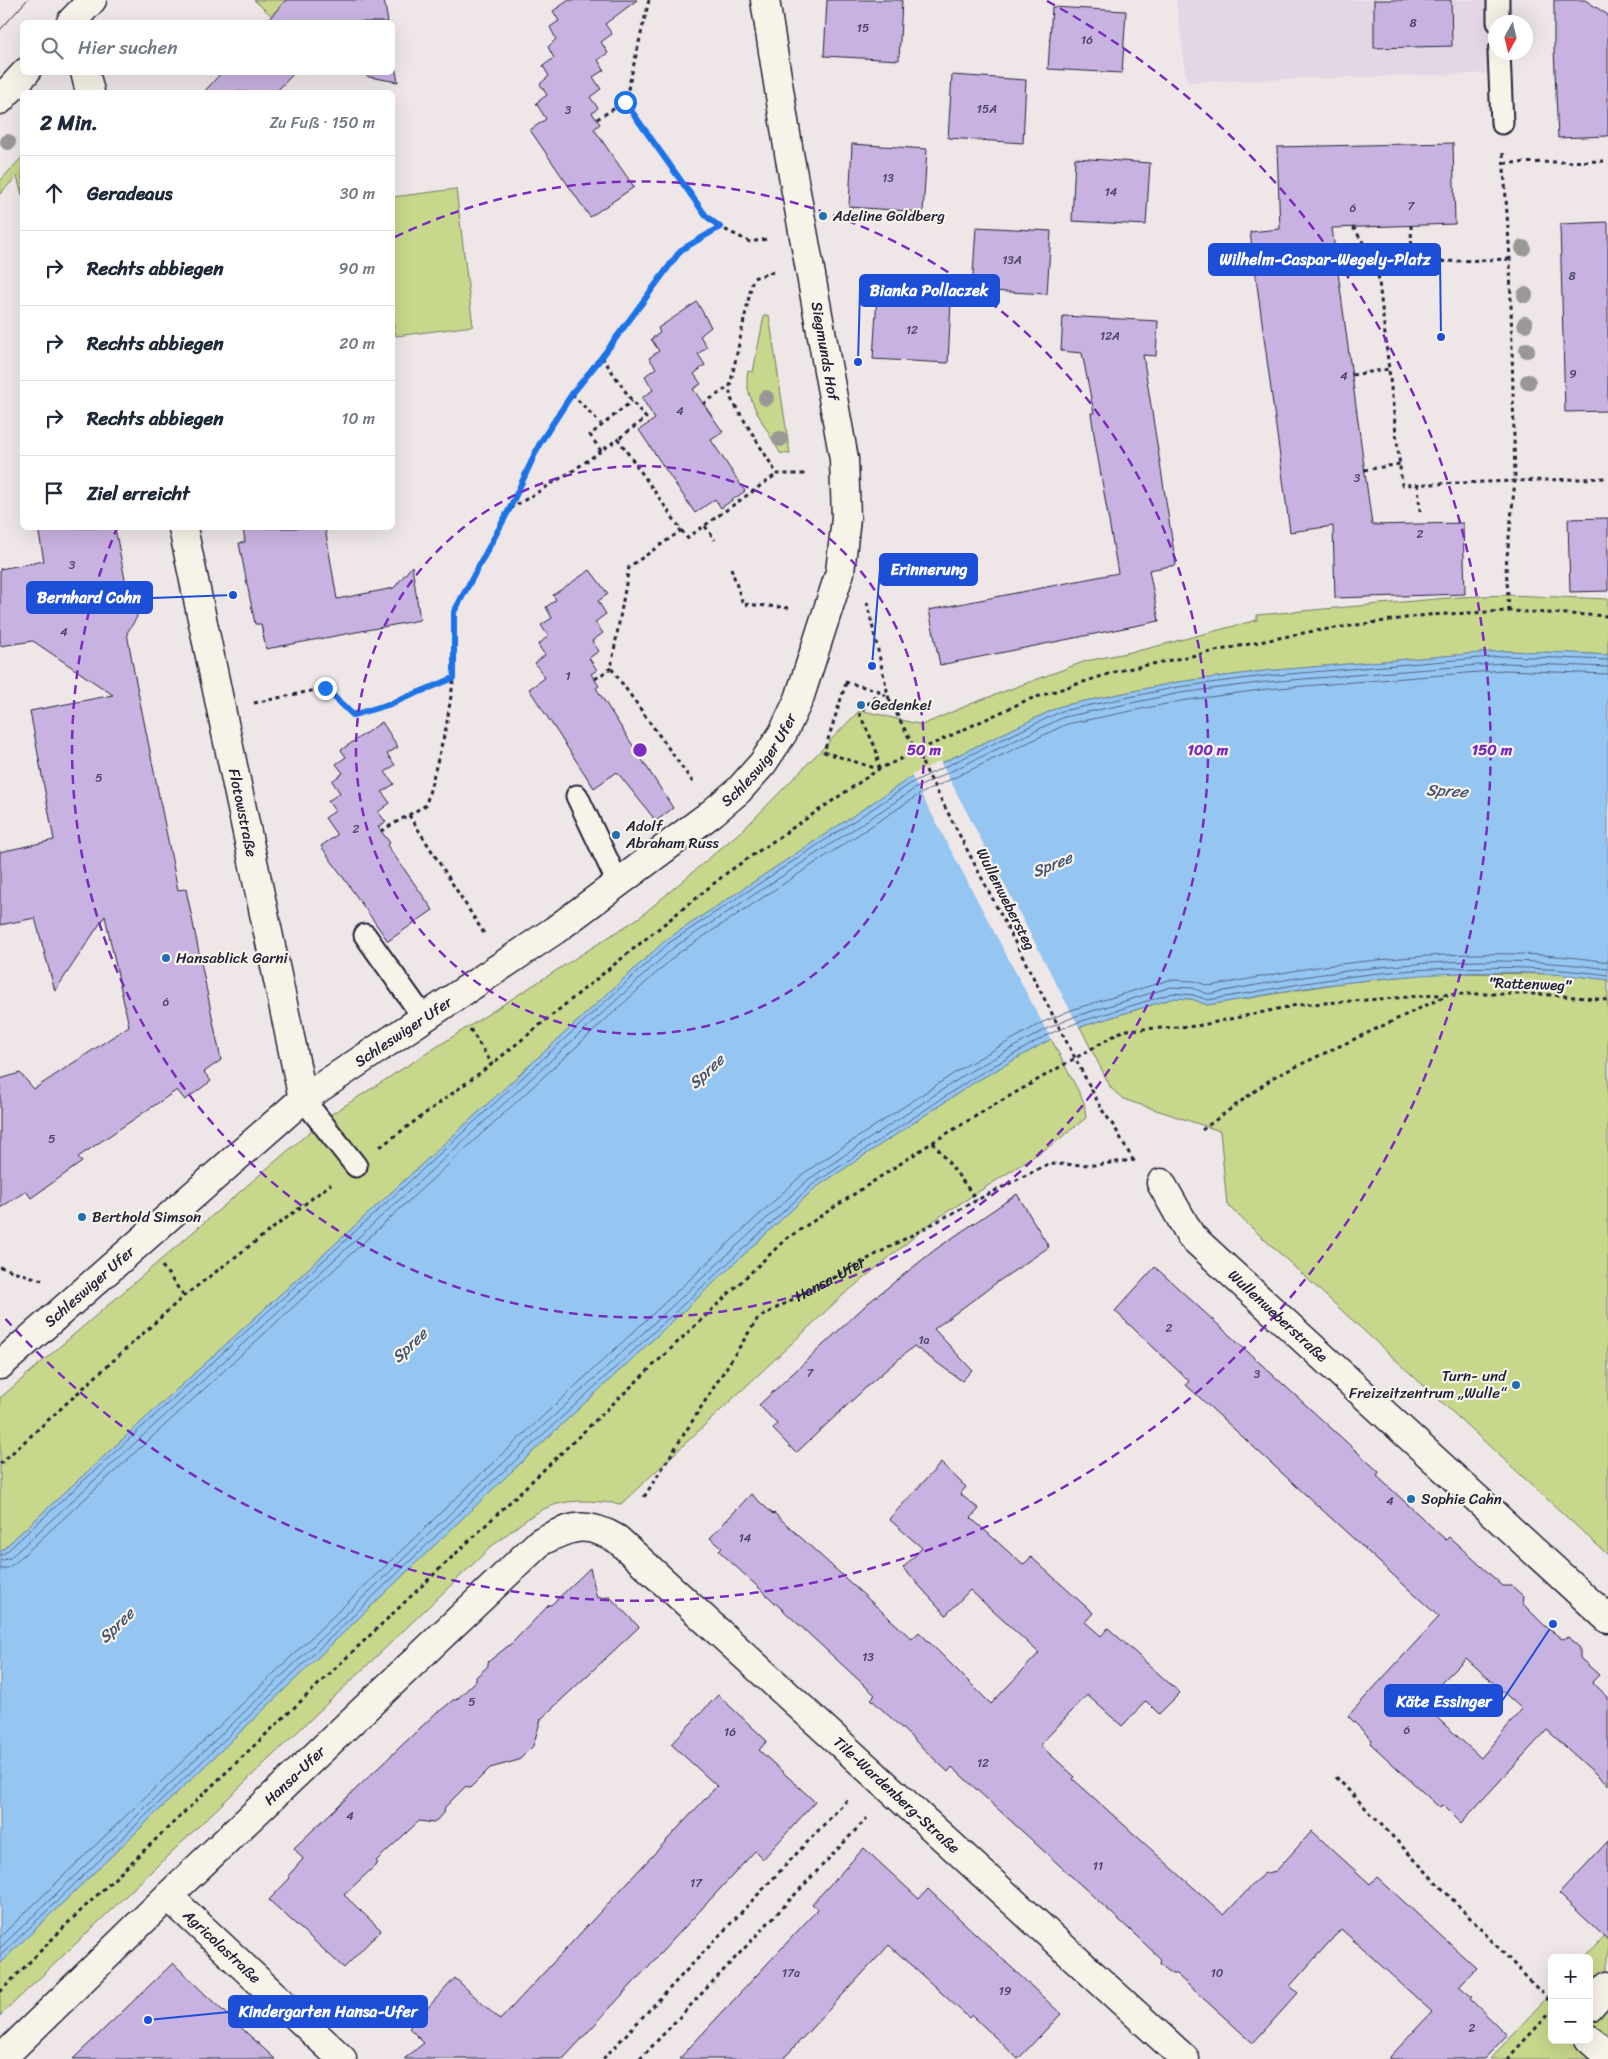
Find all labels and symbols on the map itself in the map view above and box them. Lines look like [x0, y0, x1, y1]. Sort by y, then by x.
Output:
house number: 8 [1409, 12, 1417, 34]
north arrow [1488, 15, 1533, 60]
house number: 15 [857, 17, 869, 39]
house number: 16 [1081, 29, 1093, 51]
route start [614, 91, 637, 114]
house number: 15A [977, 98, 997, 120]
house number: 3 [565, 99, 572, 121]
house number: 13 [882, 167, 894, 189]
house number: 14 [1105, 181, 1118, 203]
house number: 7 [1408, 195, 1416, 217]
house number: 6 [1350, 197, 1357, 219]
place label: Adeline Goldberg [832, 203, 945, 229]
marker: Adeline Goldberg [817, 210, 829, 222]
callout: Wilhelm-Caspar-Wegely-Platz [1209, 244, 1440, 275]
text: Wilhelm-Caspar-Wegely-Platz [1219, 245, 1432, 274]
house number: 13A [1002, 249, 1022, 271]
house number: 8 [1568, 265, 1576, 287]
callout: Bianka Pollaczek [860, 275, 999, 306]
text: Bianka Pollaczek [870, 276, 989, 305]
street label: Siegmunds Hof [804, 299, 847, 404]
house number: 12 [906, 319, 918, 341]
house number: 12A [1100, 325, 1120, 347]
house number: 9 [1569, 363, 1577, 385]
house number: 4 [1340, 365, 1348, 387]
house number: 4 [676, 400, 684, 422]
house number: 3 [1354, 467, 1361, 489]
house number: 2 [1417, 523, 1424, 545]
house number: 3 [69, 554, 76, 576]
callout: Erinnerung [880, 554, 977, 585]
text: Erinnerung [890, 555, 968, 584]
callout: Bernhard Cohn [27, 582, 152, 613]
text: Bernhard Cohn [37, 583, 141, 612]
house number: 4 [60, 621, 68, 643]
house number: 1 [565, 665, 571, 687]
route end [314, 677, 337, 700]
place label: Gedenke! [871, 692, 932, 718]
marker: Gedenke! [855, 699, 867, 711]
street label: Schleswiger Ufer [715, 708, 804, 813]
text: 50 m [907, 737, 942, 763]
text: 100 m [1188, 737, 1229, 763]
text: 150 m [1472, 737, 1513, 763]
centre of rings [631, 741, 649, 759]
street label: Flotowstraße [221, 766, 265, 860]
house number: 5 [95, 767, 103, 789]
water label: Spree [1425, 775, 1470, 806]
place label: Adolf Abraham Russ [625, 813, 720, 856]
house number: 2 [353, 818, 360, 840]
marker: Adolf Abraham Russ [610, 829, 622, 841]
street label: Wullenwebersteg [969, 843, 1043, 955]
water label: Spree [1028, 843, 1079, 886]
place label: Hansablick Garni [176, 945, 289, 971]
marker: Hansablick Garni [160, 952, 172, 964]
street label: "Rattenweg" [1488, 970, 1572, 998]
street label: Schleswiger Ufer [349, 989, 458, 1074]
house number: 6 [163, 991, 170, 1013]
water label: Spree [681, 1045, 733, 1096]
house number: 5 [48, 1128, 56, 1150]
place label: Berthold Simson [92, 1204, 201, 1230]
marker: Berthold Simson [76, 1211, 88, 1223]
street label: Schleswiger Ufer [38, 1239, 141, 1334]
street label: Hansa-Ufer [790, 1249, 871, 1309]
street label: Wullenweberstraße [1222, 1263, 1334, 1369]
house number: 2 [1166, 1317, 1173, 1339]
water label: Spree [384, 1319, 436, 1370]
house number: 1a [918, 1329, 930, 1351]
house number: 7 [807, 1362, 815, 1384]
house number: 3 [1254, 1363, 1261, 1385]
place label: Turn- und Freizeitzentrum „Wulle“ [1349, 1363, 1508, 1406]
marker: Turn- und Freizeitzentrum „Wulle“ [1510, 1379, 1522, 1391]
place label: Sophie Cahn [1421, 1486, 1502, 1512]
house number: 4 [1386, 1490, 1394, 1512]
marker: Sophie Cahn [1405, 1493, 1417, 1505]
house number: 14 [739, 1527, 752, 1549]
water label: Spree [91, 1599, 143, 1650]
house number: 13 [862, 1646, 874, 1668]
callout: Käte Essinger [1385, 1685, 1502, 1716]
text: Käte Essinger [1395, 1687, 1493, 1716]
house number: 5 [468, 1691, 476, 1713]
house number: 6 [1404, 1719, 1411, 1741]
house number: 16 [724, 1721, 736, 1743]
street label: Tile-Wardenberg-Straße [827, 1730, 966, 1860]
street label: Hansa-Ufer [257, 1739, 332, 1812]
house number: 12 [977, 1752, 989, 1774]
house number: 4 [346, 1805, 354, 1827]
house number: 11 [1093, 1855, 1103, 1877]
house number: 17 [690, 1872, 703, 1894]
street label: Agricolastraße [176, 1902, 267, 1990]
house number: 17a [782, 1962, 800, 1984]
house number: 10 [1211, 1962, 1224, 1984]
house number: 19 [999, 1980, 1011, 2002]
callout: Kindergarten Hansa-Ufer [229, 1996, 427, 2027]
text: Kindergarten Hansa-Ufer [238, 1997, 419, 2026]
house number: 2 [1469, 2017, 1476, 2039]

